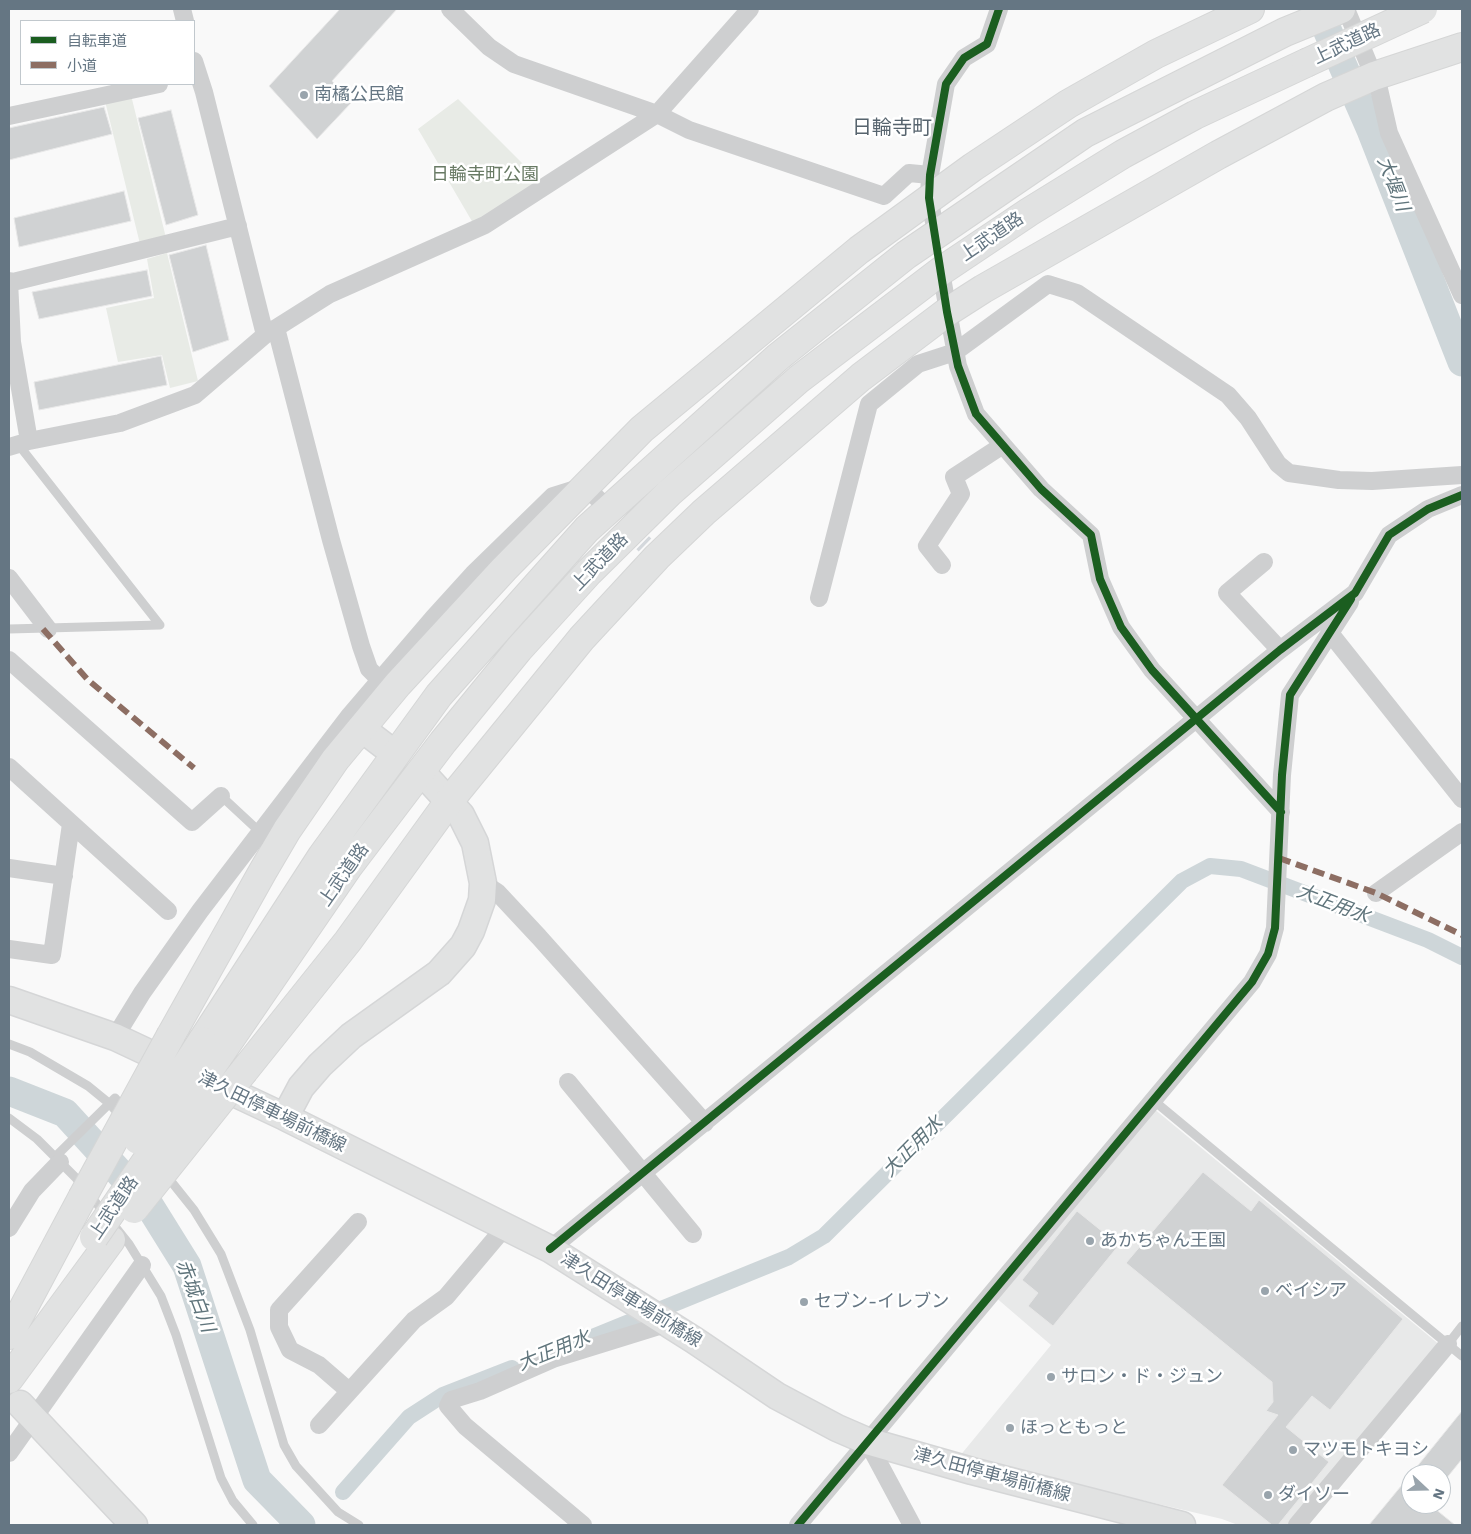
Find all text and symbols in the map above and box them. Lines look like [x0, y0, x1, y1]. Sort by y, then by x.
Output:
street label: 上武道路 [1310, 19, 1384, 69]
legend [20, 20, 195, 85]
text: 自転車道 [67, 32, 127, 50]
text: 小道 [67, 57, 97, 75]
place label: 南橘公民館 [314, 84, 404, 106]
marker: 南橘公民館 [298, 89, 310, 101]
district label: 日輪寺町 [852, 116, 932, 140]
water label: 大堰川 [1372, 153, 1414, 215]
park label: 日輪寺町公園 [431, 164, 539, 186]
street label: 上武道路 [956, 208, 1028, 266]
street label: 上武道路 [567, 529, 633, 595]
street label: 上武道路 [315, 839, 373, 911]
water label: 大正用水 [1293, 880, 1373, 928]
street label: 津久田停車場前橋線 [194, 1067, 350, 1157]
water label: 大正用水 [878, 1112, 948, 1182]
street label: 上武道路 [85, 1172, 143, 1244]
place label: あかちゃん王国 [1100, 1230, 1226, 1252]
marker: あかちゃん王国 [1084, 1235, 1096, 1247]
street label: 津久田停車場前橋線 [557, 1248, 705, 1352]
water label: 赤城白川 [171, 1256, 219, 1336]
place label: ベイシア [1275, 1280, 1347, 1302]
marker: ベイシア [1259, 1285, 1271, 1297]
place label: セブン-イレブン [814, 1291, 949, 1313]
marker: セブン-イレブン [798, 1296, 810, 1308]
water label: 大正用水 [514, 1326, 594, 1376]
place label: サロン・ド・ジュン [1061, 1366, 1223, 1388]
marker: サロン・ド・ジュン [1045, 1371, 1057, 1383]
place label: ほっともっと [1020, 1417, 1128, 1439]
marker: ほっともっと [1004, 1422, 1016, 1434]
place label: マツモトキヨシ [1303, 1439, 1429, 1461]
street label: 津久田停車場前橋線 [911, 1444, 1073, 1506]
marker: マツモトキヨシ [1287, 1444, 1299, 1456]
north arrow [1401, 1464, 1451, 1514]
place label: ダイソー [1278, 1484, 1350, 1506]
text: N [1430, 1486, 1448, 1502]
marker: ダイソー [1262, 1489, 1274, 1501]

